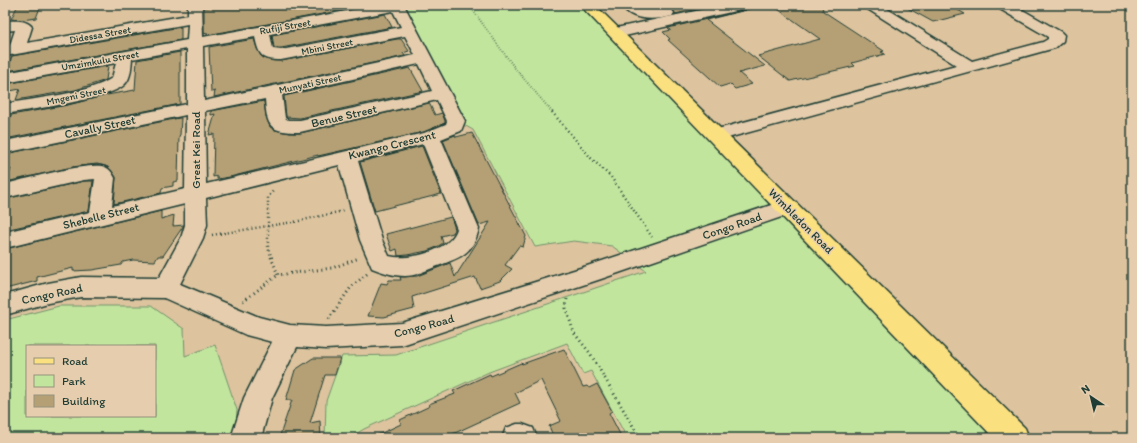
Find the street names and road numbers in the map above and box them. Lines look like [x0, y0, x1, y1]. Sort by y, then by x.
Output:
street label: Rufiji Street [258, 16, 312, 37]
street label: Didessa Street [68, 23, 132, 46]
street label: Mbini Street [300, 35, 354, 58]
street label: Umzimkulu Street [60, 47, 140, 74]
street label: Munyati Street [278, 70, 343, 96]
street label: Mngeni Street [45, 83, 107, 108]
street label: Benue Street [310, 102, 379, 130]
street label: Great Kei Road [189, 111, 203, 189]
street label: Cavally Street [63, 113, 137, 141]
street label: Kwango Crescent [347, 127, 438, 163]
street label: Wimbledon Road [766, 186, 837, 257]
street label: Shebelle Street [61, 200, 141, 232]
street label: Congo Road [700, 209, 764, 243]
street label: Congo Road [20, 281, 84, 307]
street label: Congo Road [392, 311, 456, 341]

